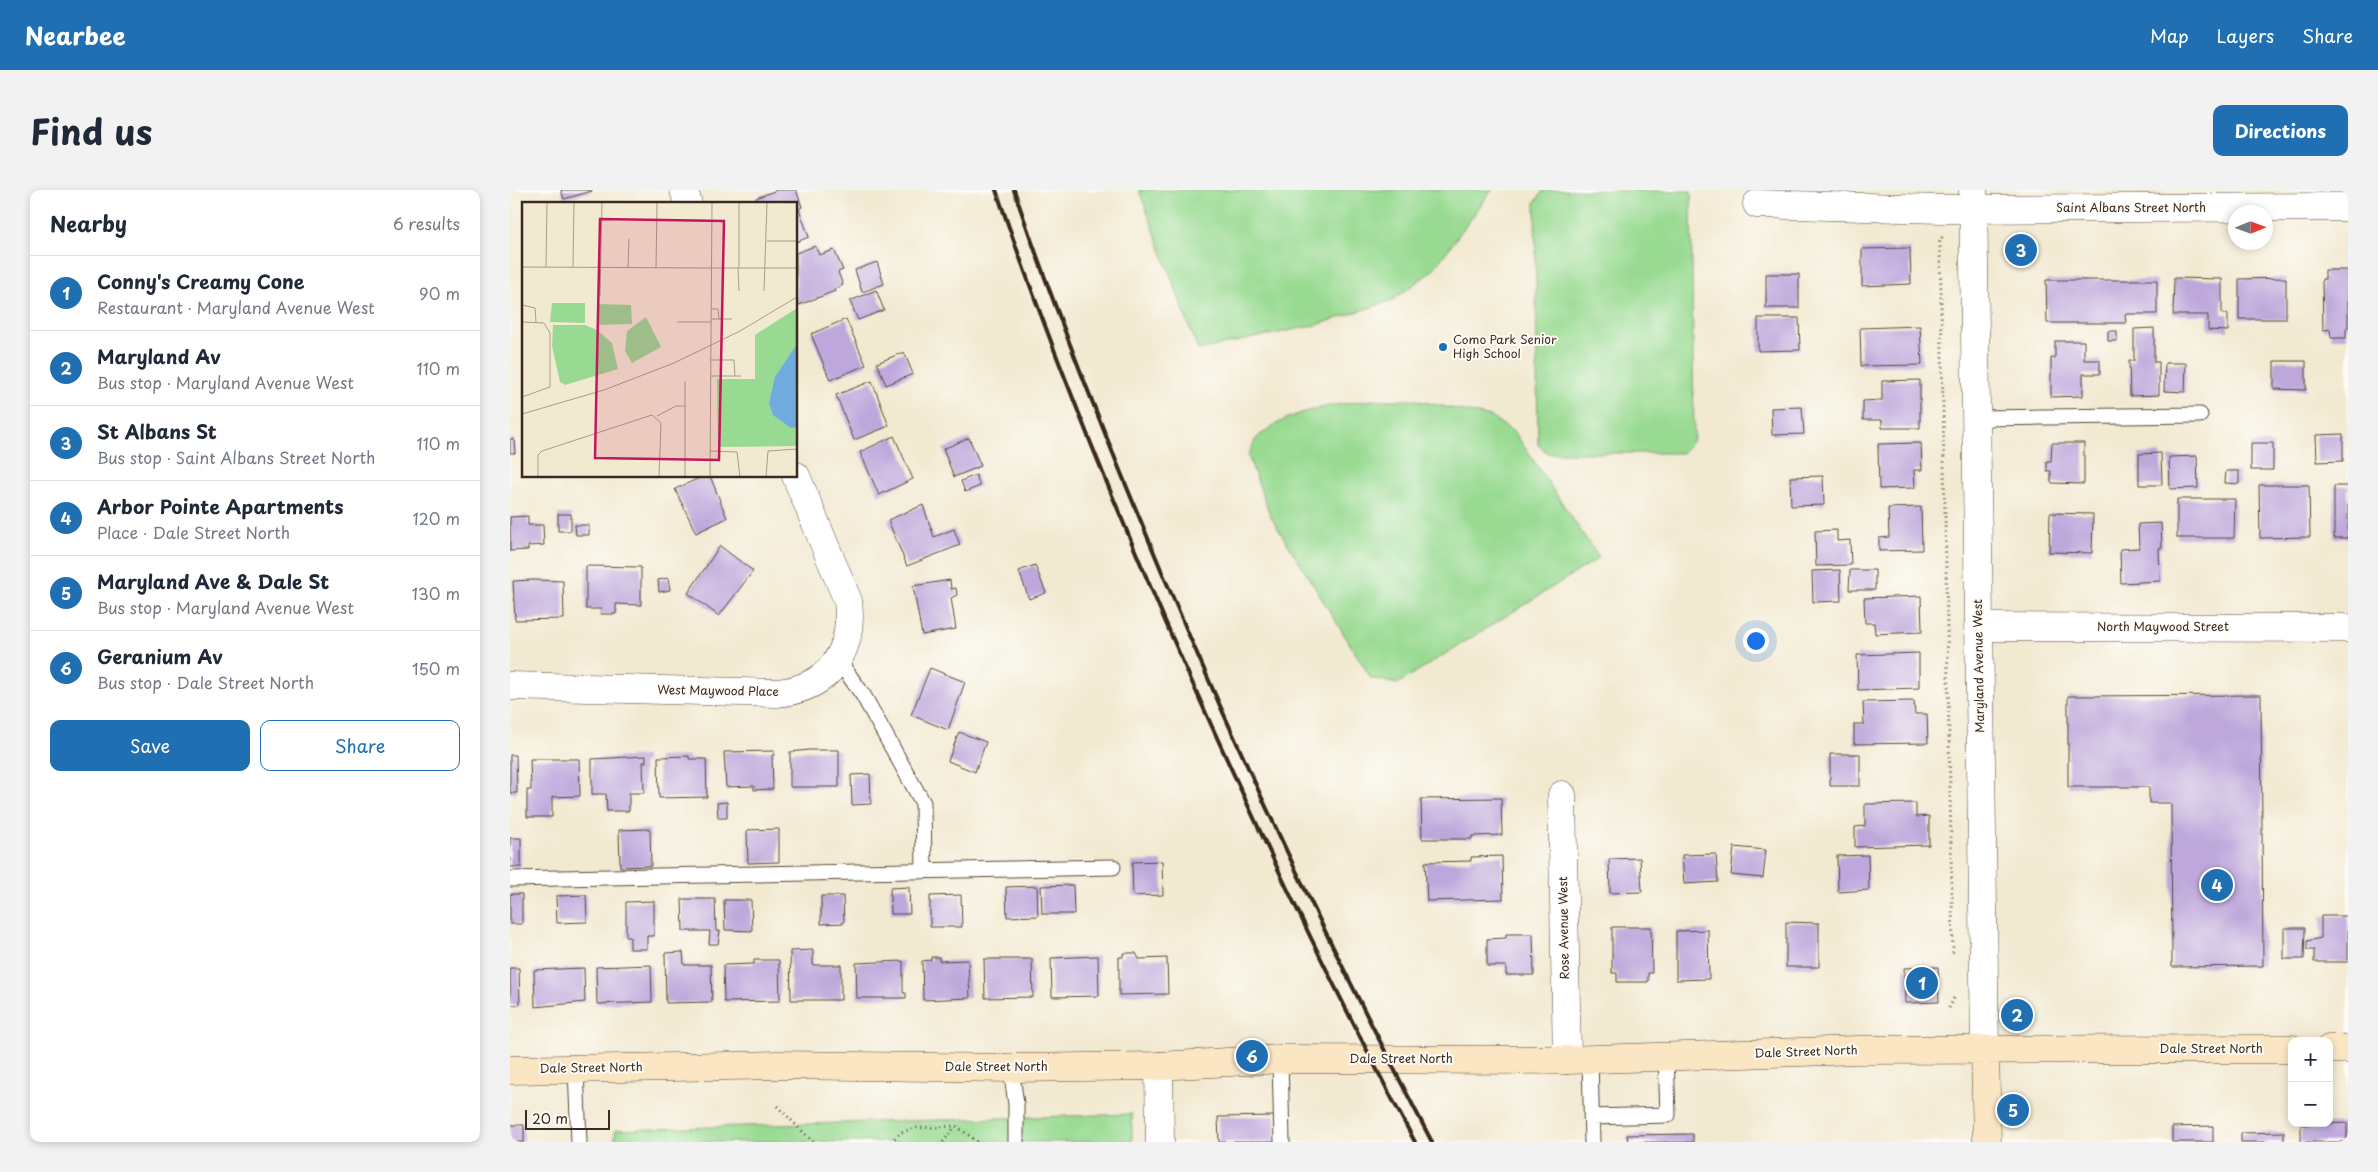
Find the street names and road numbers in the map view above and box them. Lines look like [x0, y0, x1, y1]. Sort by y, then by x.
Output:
street label: Saint Albans Street North [2056, 198, 2206, 216]
street label: Maryland Avenue West [1968, 599, 1988, 733]
street label: North Maywood Street [2097, 617, 2229, 635]
street label: West Maywood Place [657, 680, 779, 700]
street label: Rose Avenue West [1553, 876, 1573, 980]
street label: Dale Street North [2159, 1039, 2263, 1057]
street label: Dale Street North [1754, 1040, 1858, 1062]
street label: Dale Street North [1349, 1049, 1453, 1067]
street label: Dale Street North [539, 1057, 643, 1077]
street label: Dale Street North [944, 1057, 1048, 1075]

